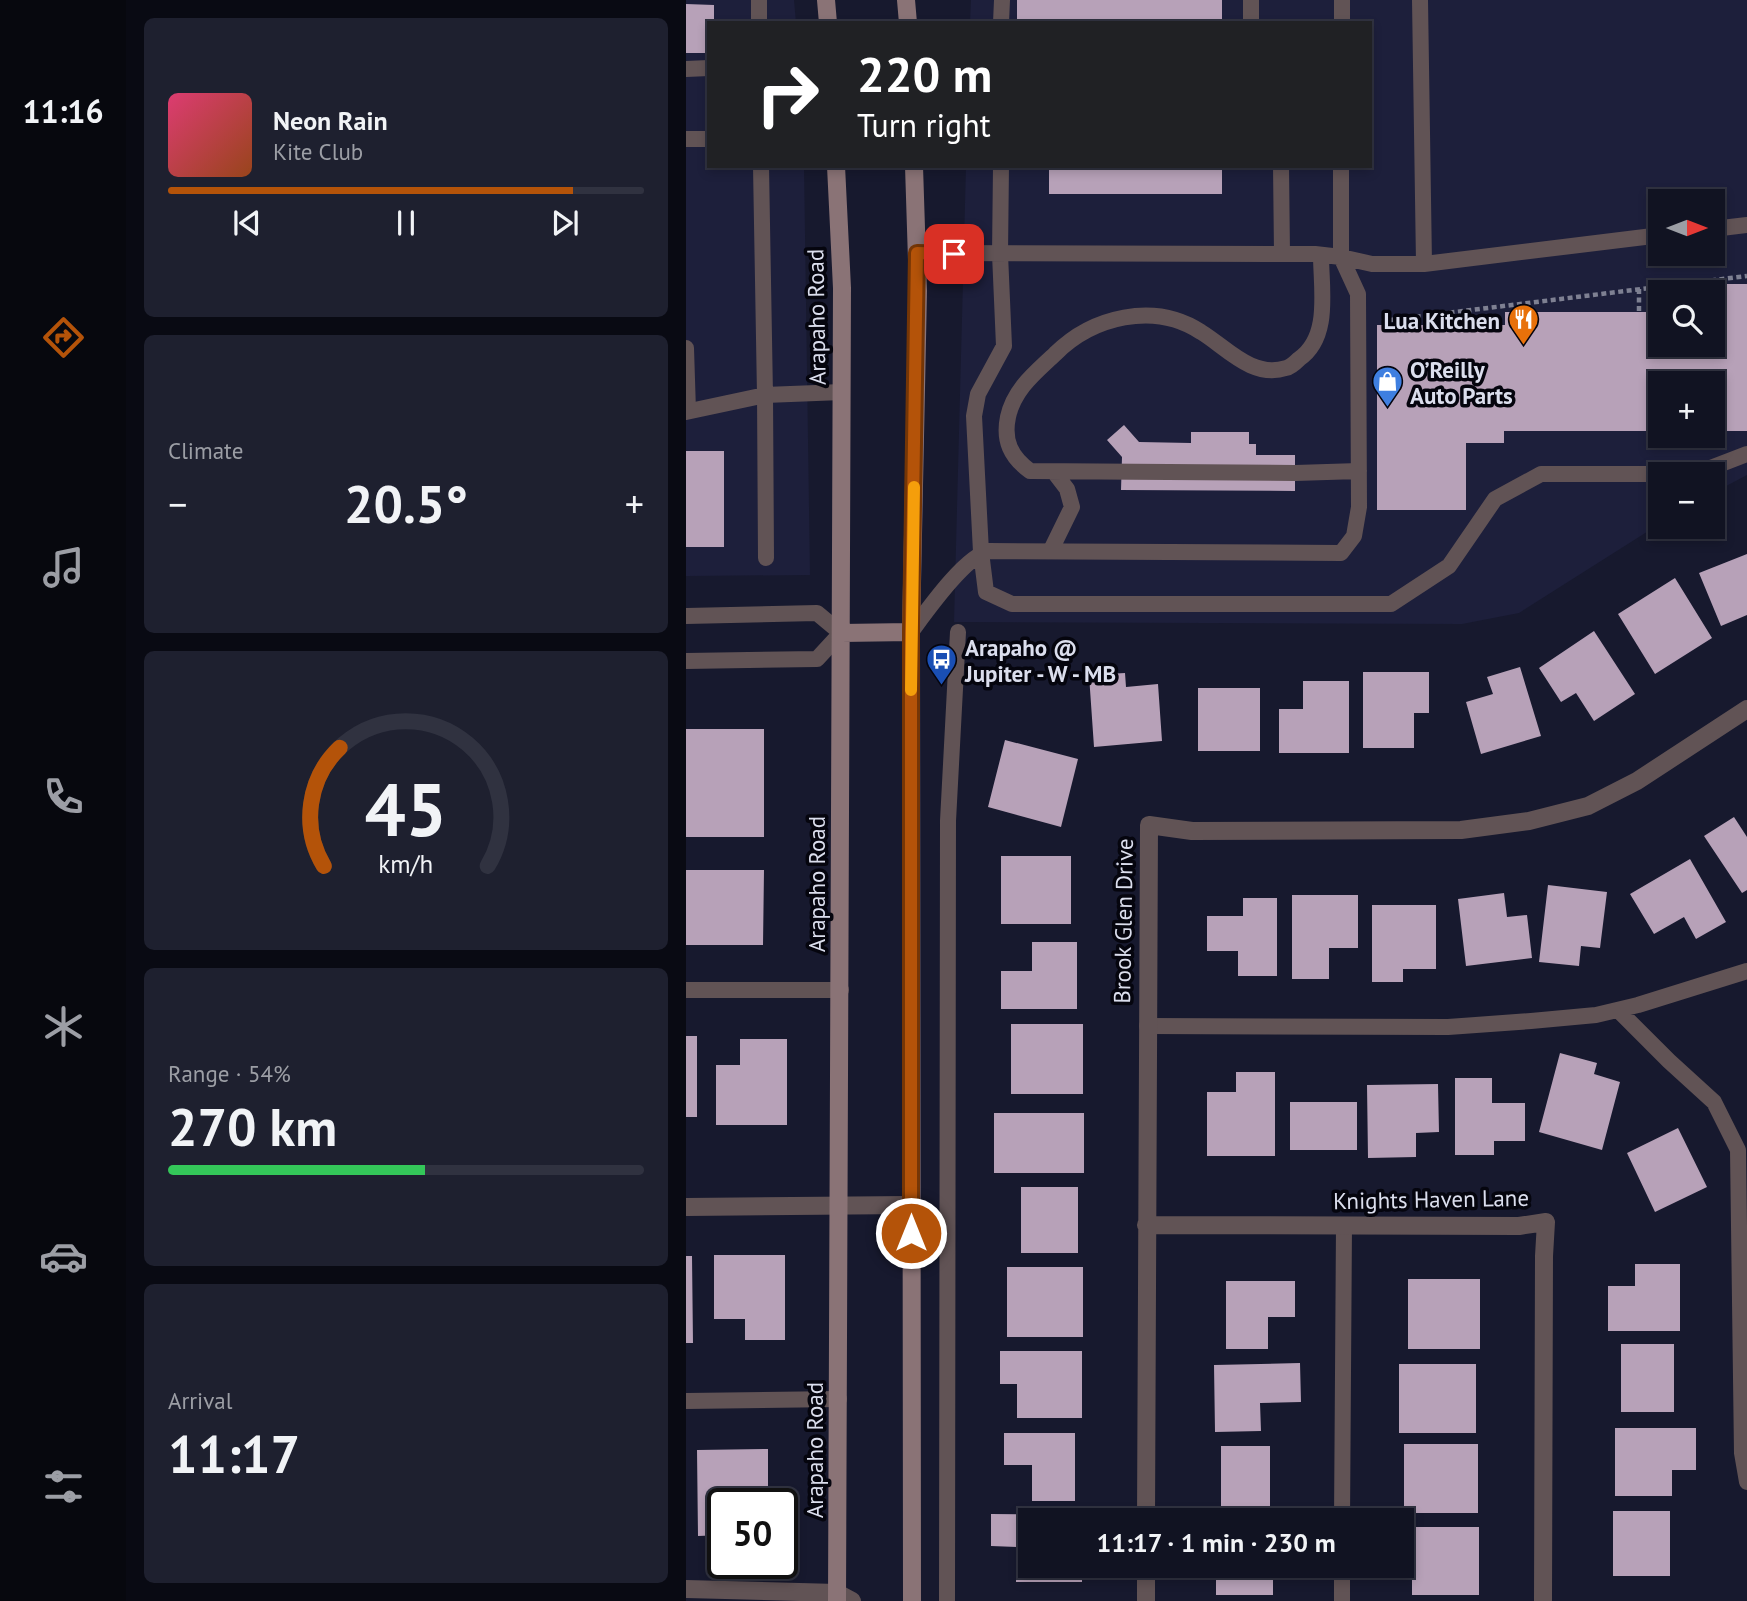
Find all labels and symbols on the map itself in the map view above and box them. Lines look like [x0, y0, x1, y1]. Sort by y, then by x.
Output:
north arrow [1648, 189, 1726, 266]
pin [924, 224, 984, 284]
street label: Arapaho Road [800, 249, 832, 385]
restaurant icon: Lua Kitchen [1506, 303, 1540, 347]
place label: Lua Kitchen [1384, 306, 1500, 335]
place label: O’Reilly Auto Parts [1410, 355, 1513, 410]
shop icon: O’Reilly Auto Parts [1370, 365, 1404, 409]
place label: Arapaho @ Jupiter - W - MB [964, 633, 1116, 688]
bus stop icon: Arapaho @ Jupiter - W - MB [925, 643, 959, 687]
street label: Arapaho Road [802, 816, 831, 952]
street label: Brook Glen Drive [1107, 838, 1139, 1004]
street label: Knights Haven Lane [1333, 1183, 1529, 1215]
position arrow [874, 1196, 948, 1270]
street label: Arapaho Road [800, 1382, 829, 1518]
speed limit sign: 50 [707, 1488, 798, 1579]

